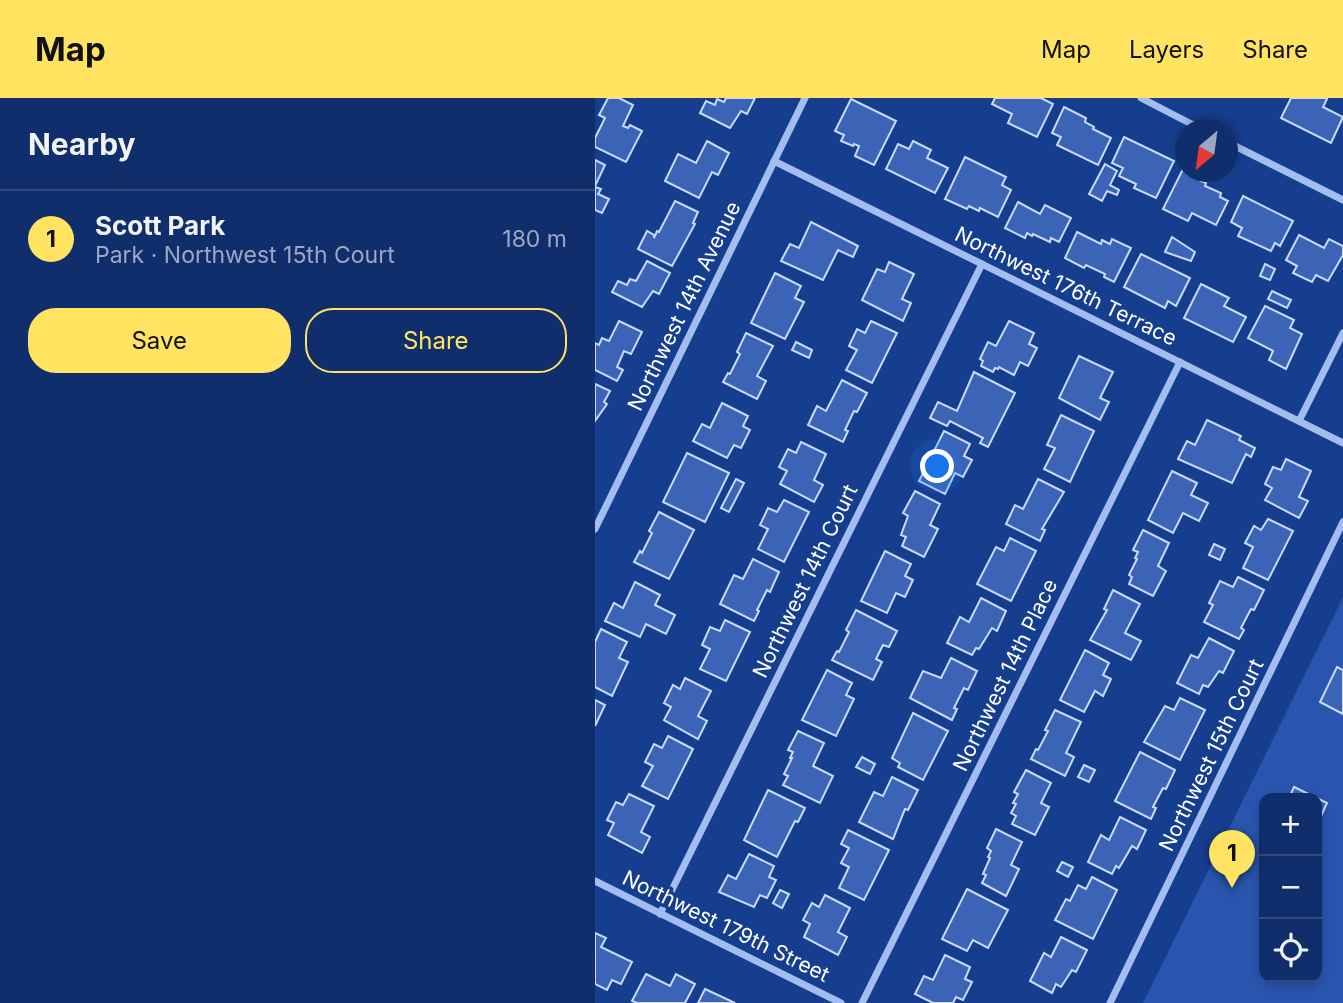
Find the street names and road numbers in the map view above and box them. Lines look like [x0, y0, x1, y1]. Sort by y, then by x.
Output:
street label: Northwest 14th Avenue [622, 197, 746, 415]
street label: Northwest 176th Terrace [951, 221, 1181, 351]
street label: Northwest 14th Court [747, 480, 863, 682]
street label: Northwest 14th Place [948, 575, 1062, 775]
street label: Northwest 15th Court [1153, 655, 1269, 855]
street label: Northwest 179th Street [619, 865, 834, 987]

